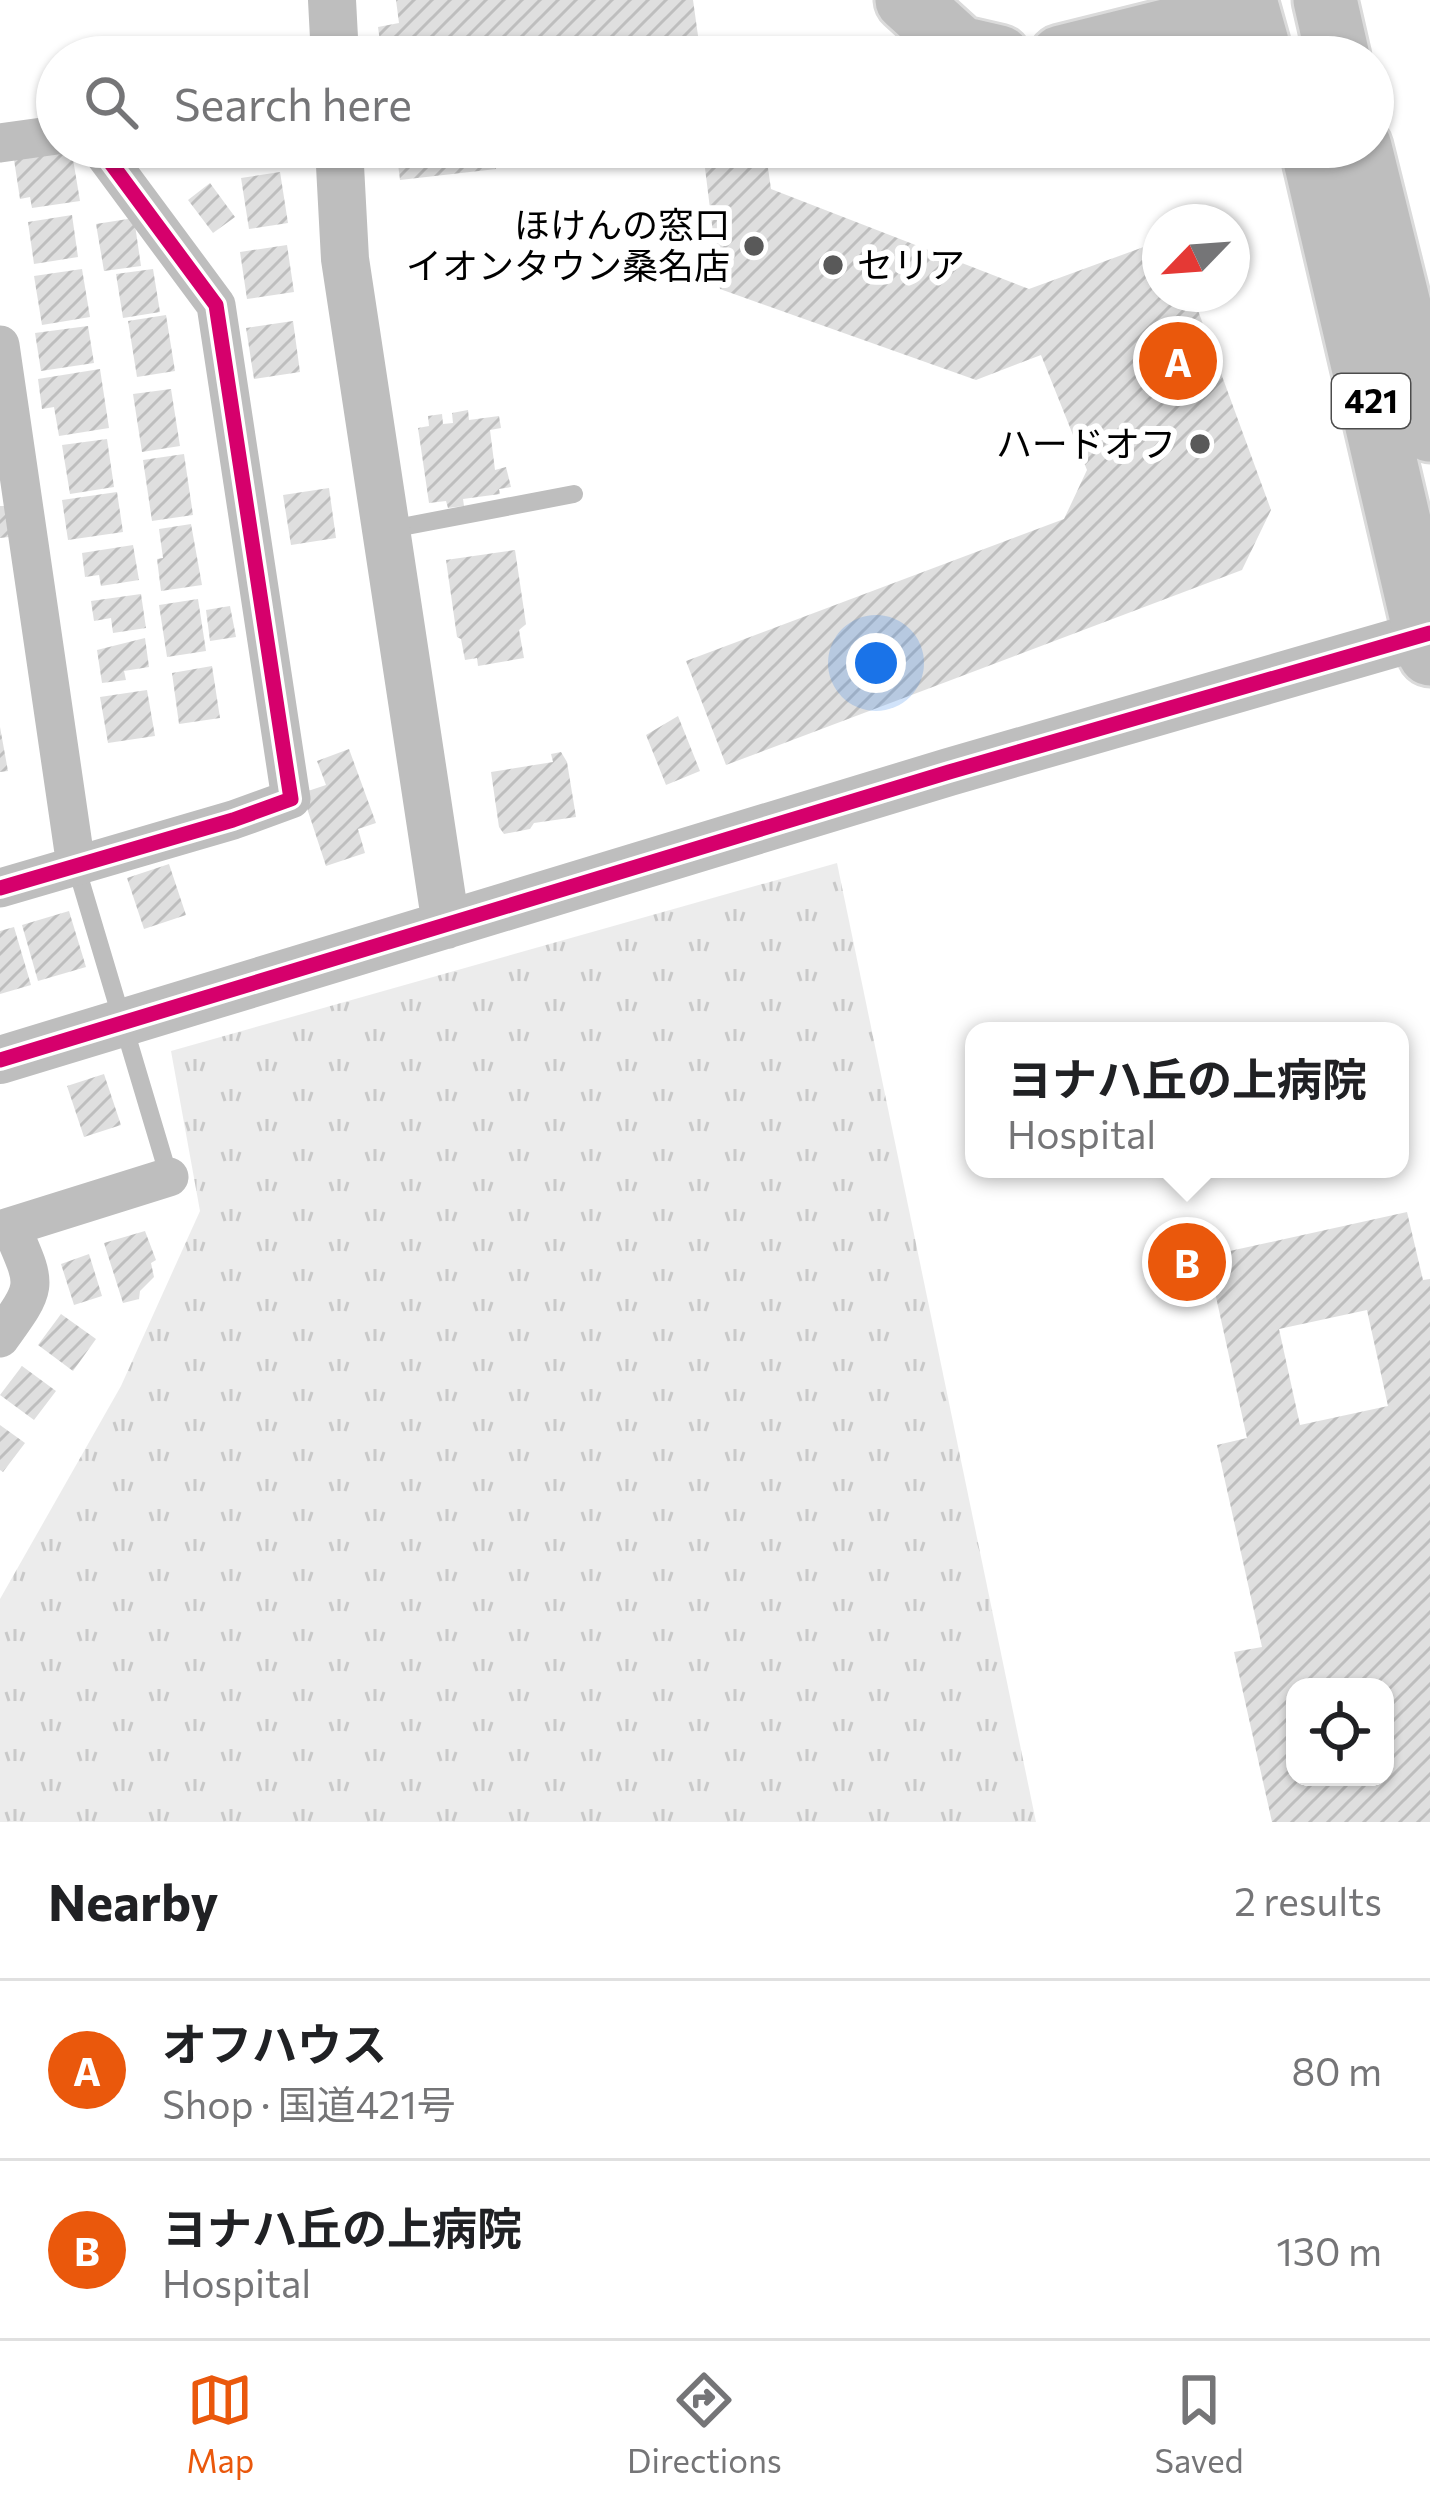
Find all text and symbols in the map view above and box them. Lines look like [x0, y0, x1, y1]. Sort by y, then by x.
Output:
search box [36, 36, 1394, 168]
icon: search [78, 69, 144, 135]
text: Search here [174, 75, 412, 130]
place label: ほけんの窓口 イオンタウン桑名店 [406, 201, 730, 286]
north arrow [1142, 204, 1250, 312]
marker: ほけんの窓口 イオンタウン桑名店 [741, 233, 767, 259]
place label: セリア [857, 241, 965, 285]
marker: セリア [820, 252, 846, 278]
pin: A [1139, 316, 1217, 406]
road number: 421 [1332, 374, 1410, 428]
place label: ハードオフ [996, 420, 1176, 464]
marker: ハードオフ [1187, 431, 1213, 457]
your location [846, 633, 906, 693]
popup [965, 1022, 1409, 1178]
text: ヨナハ丘の上病院 [1007, 1050, 1367, 1105]
text: Hospital [1007, 1109, 1156, 1157]
pin: B [1148, 1217, 1226, 1307]
map controls [1286, 1678, 1394, 1786]
button: locate [1286, 1678, 1394, 1786]
text: Nearby [48, 1869, 218, 1932]
text: 2 results [1234, 1876, 1382, 1924]
text: オフハウス [162, 2015, 387, 2070]
text: A [73, 2046, 101, 2094]
text: 80 m [1291, 2046, 1382, 2094]
text: Shop · 国道421号 [162, 2079, 456, 2127]
text: ヨナハ丘の上病院 [162, 2199, 522, 2254]
text: B [74, 2226, 100, 2274]
text: 130 m [1276, 2226, 1382, 2274]
text: Hospital [162, 2258, 311, 2306]
tab: Map [186, 2367, 254, 2480]
tab: Directions [627, 2367, 782, 2480]
tab: Saved [1155, 2367, 1244, 2480]

